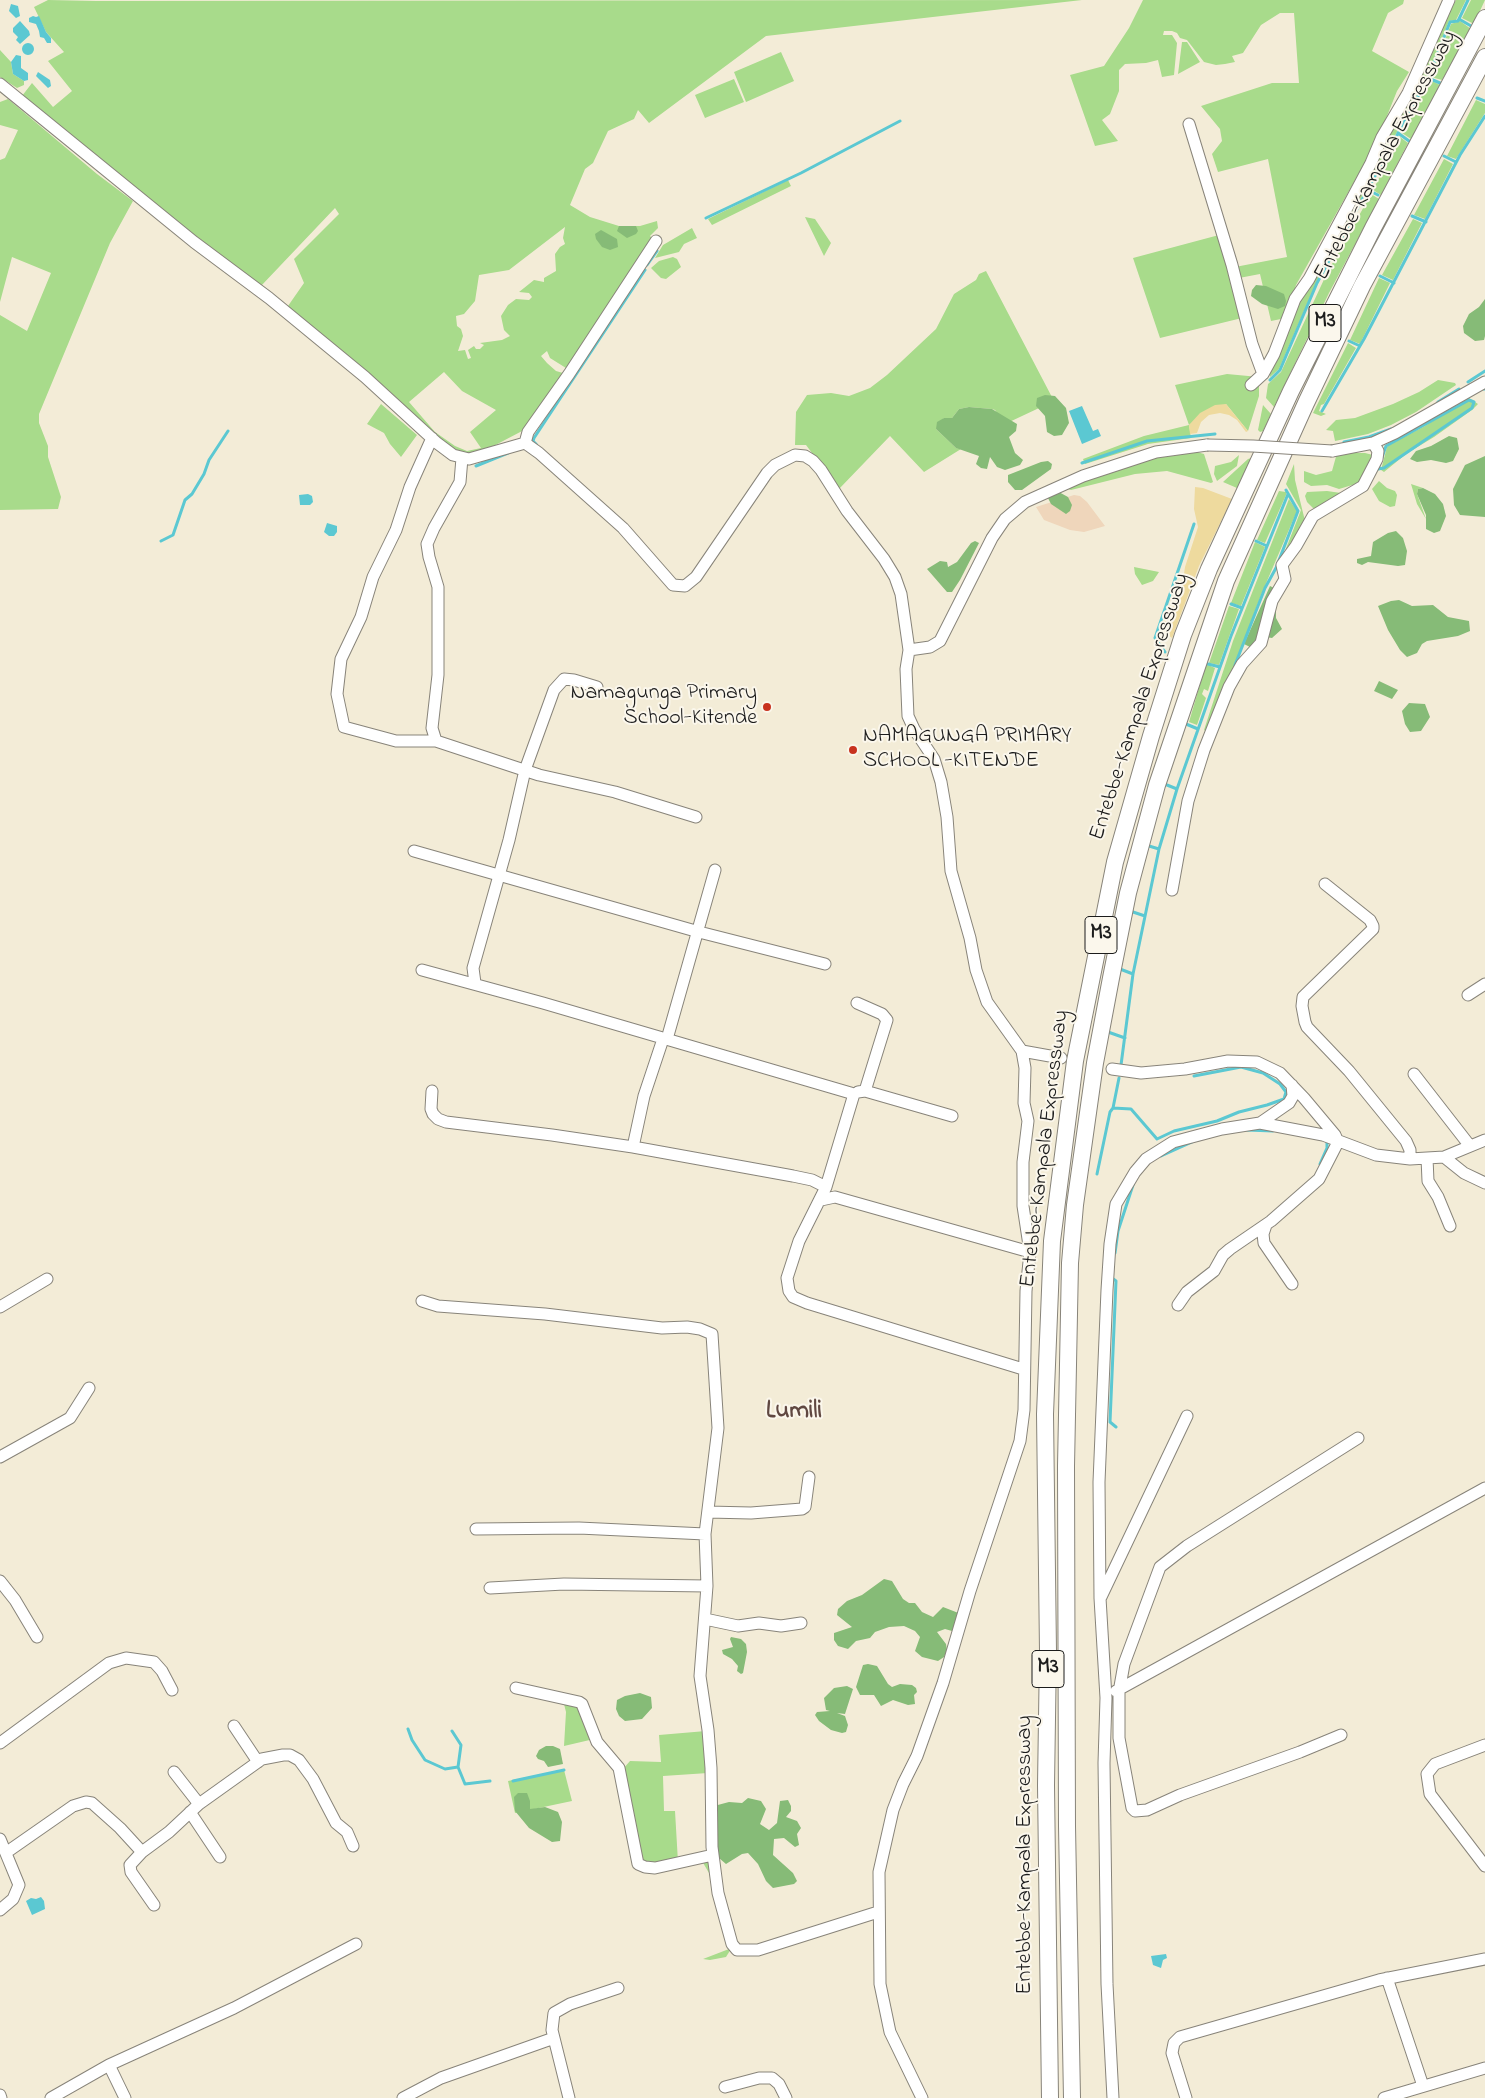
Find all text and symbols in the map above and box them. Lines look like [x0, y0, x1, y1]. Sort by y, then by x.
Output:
street label: Entebbe-Kampala Expressway [1310, 26, 1464, 286]
road number: M3 [1309, 304, 1341, 342]
street label: Entebbe-Kampala Expressway [1085, 570, 1197, 844]
place label: Namagunga Primary School-Kitende [571, 681, 757, 732]
marker: Namagunga Primary School-Kitende [761, 701, 773, 713]
place label: NAMAGUNGA PRIMARY SCHOOL -KITENDE [863, 724, 1072, 776]
marker: NAMAGUNGA PRIMARY SCHOOL -KITENDE [847, 744, 859, 756]
road number: M3 [1085, 916, 1117, 954]
street label: Entebbe-Kampala Expressway [1016, 1009, 1076, 1289]
district label: Lumili [766, 1398, 822, 1428]
road number: M3 [1032, 1650, 1064, 1688]
street label: Entebbe-Kampala Expressway [1013, 1715, 1039, 1995]

